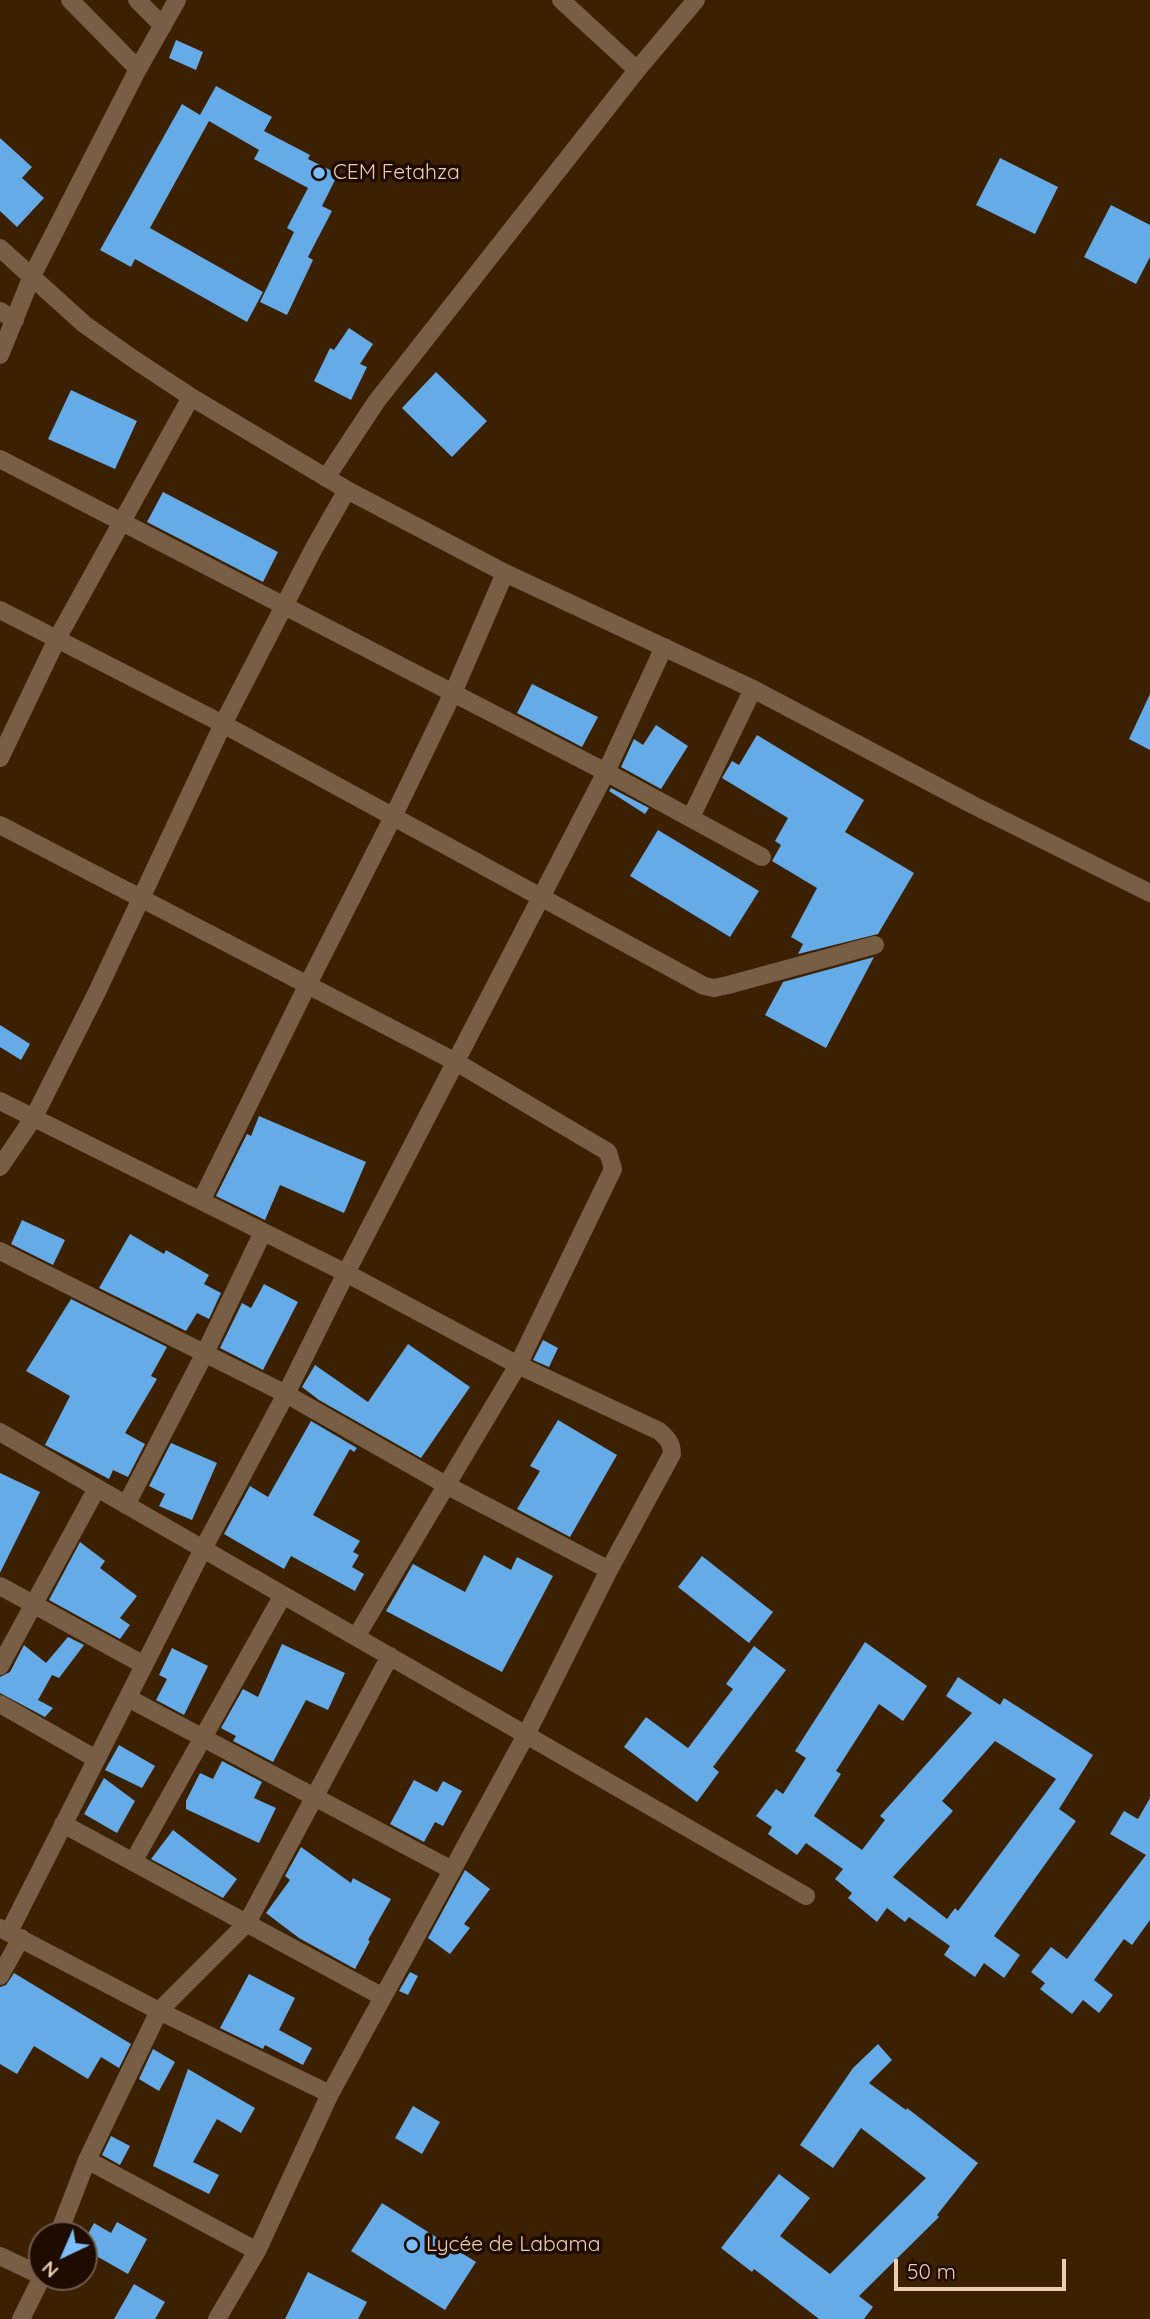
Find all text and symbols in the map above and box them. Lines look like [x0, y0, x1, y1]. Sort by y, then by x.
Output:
place label: CEM Fetahza [333, 160, 460, 186]
marker: CEM Fetahza [311, 165, 327, 181]
north arrow [28, 2221, 98, 2291]
place label: Lycée de Labama [426, 2232, 600, 2258]
marker: Lycée de Labama [404, 2237, 420, 2253]
scale bar [898, 2246, 1070, 2290]
text: N [36, 2256, 63, 2283]
text: 50 m [907, 2258, 956, 2284]

